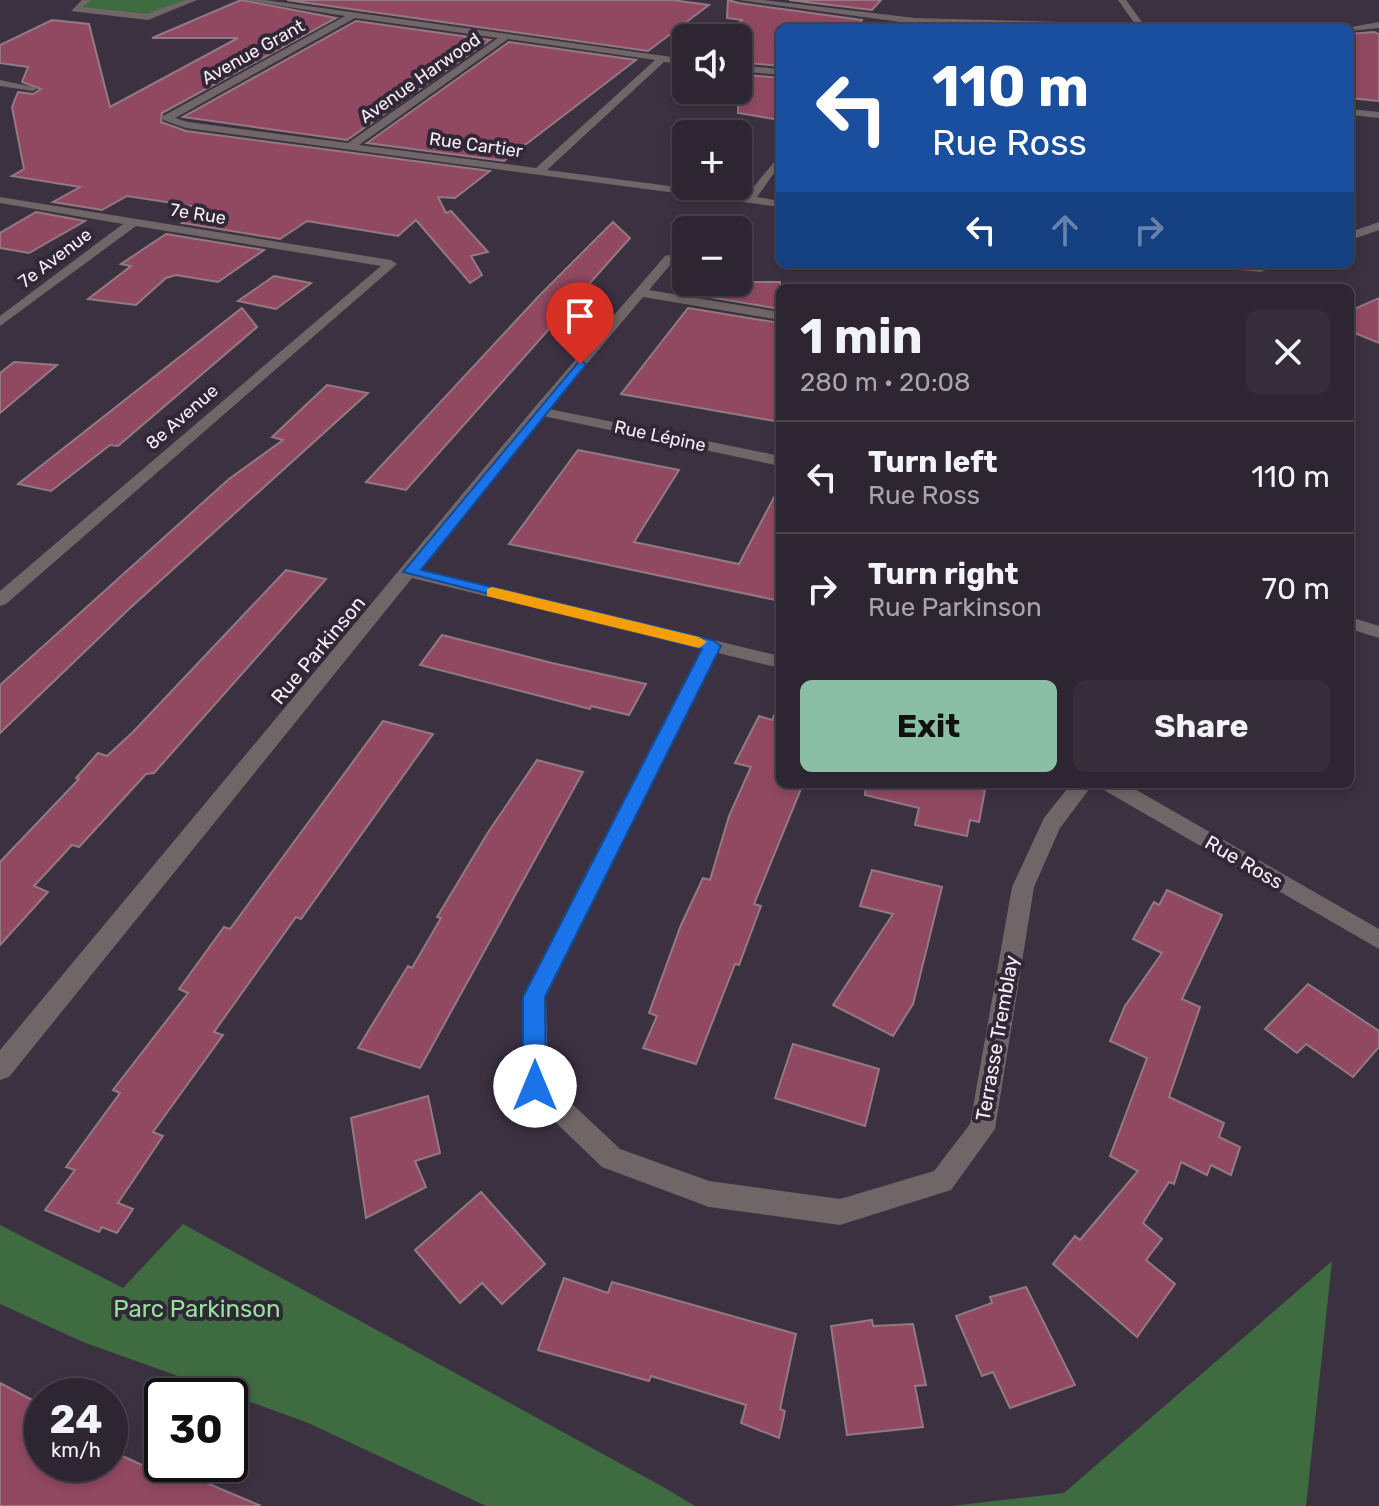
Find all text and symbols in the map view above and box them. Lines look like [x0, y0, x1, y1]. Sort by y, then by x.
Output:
street label: Avenue Grant [198, 15, 308, 89]
map controls [672, 24, 752, 296]
button: sound [672, 24, 752, 104]
street label: Avenue Harwood [355, 28, 485, 128]
text: 110 m [932, 54, 1089, 120]
icon: left [800, 56, 904, 160]
button: + [672, 120, 752, 200]
text: Rue Ross [932, 121, 1087, 164]
street label: Rue Cartier [428, 128, 524, 162]
street label: 7e Rue [168, 199, 228, 229]
icon: left [959, 208, 1003, 252]
icon: ahead [1043, 208, 1087, 252]
icon: right [1127, 208, 1171, 252]
button: − [672, 216, 752, 296]
street label: 7e Avenue [14, 223, 96, 293]
pin [546, 282, 614, 364]
icon: arrive [558, 294, 602, 338]
text: 1 min [800, 308, 923, 365]
button: close [1246, 310, 1330, 394]
text: 280 m · 20:08 [800, 367, 971, 398]
street label: 8e Avenue [141, 380, 223, 454]
street label: Rue Lépine [612, 416, 708, 456]
text: Turn left [868, 444, 998, 480]
icon: left [800, 455, 844, 499]
text: 110 m [1251, 459, 1330, 495]
text: Rue Ross [868, 480, 980, 511]
text: Turn right [868, 556, 1019, 592]
icon: right [800, 567, 844, 611]
text: 70 m [1262, 571, 1330, 607]
street label: Rue Parkinson [266, 591, 370, 709]
text: Rue Parkinson [868, 592, 1042, 623]
button: Exit [800, 680, 1057, 772]
button: Share [1073, 680, 1330, 772]
street label: Rue Ross [1201, 830, 1287, 894]
street label: Terrasse Tremblay [971, 953, 1023, 1123]
position arrow [493, 1044, 577, 1128]
park label: Parc Parkinson [113, 1295, 281, 1323]
speed limit sign: 30 [144, 1378, 248, 1482]
text: 24 [49, 1396, 103, 1443]
text: km/h [51, 1438, 101, 1462]

